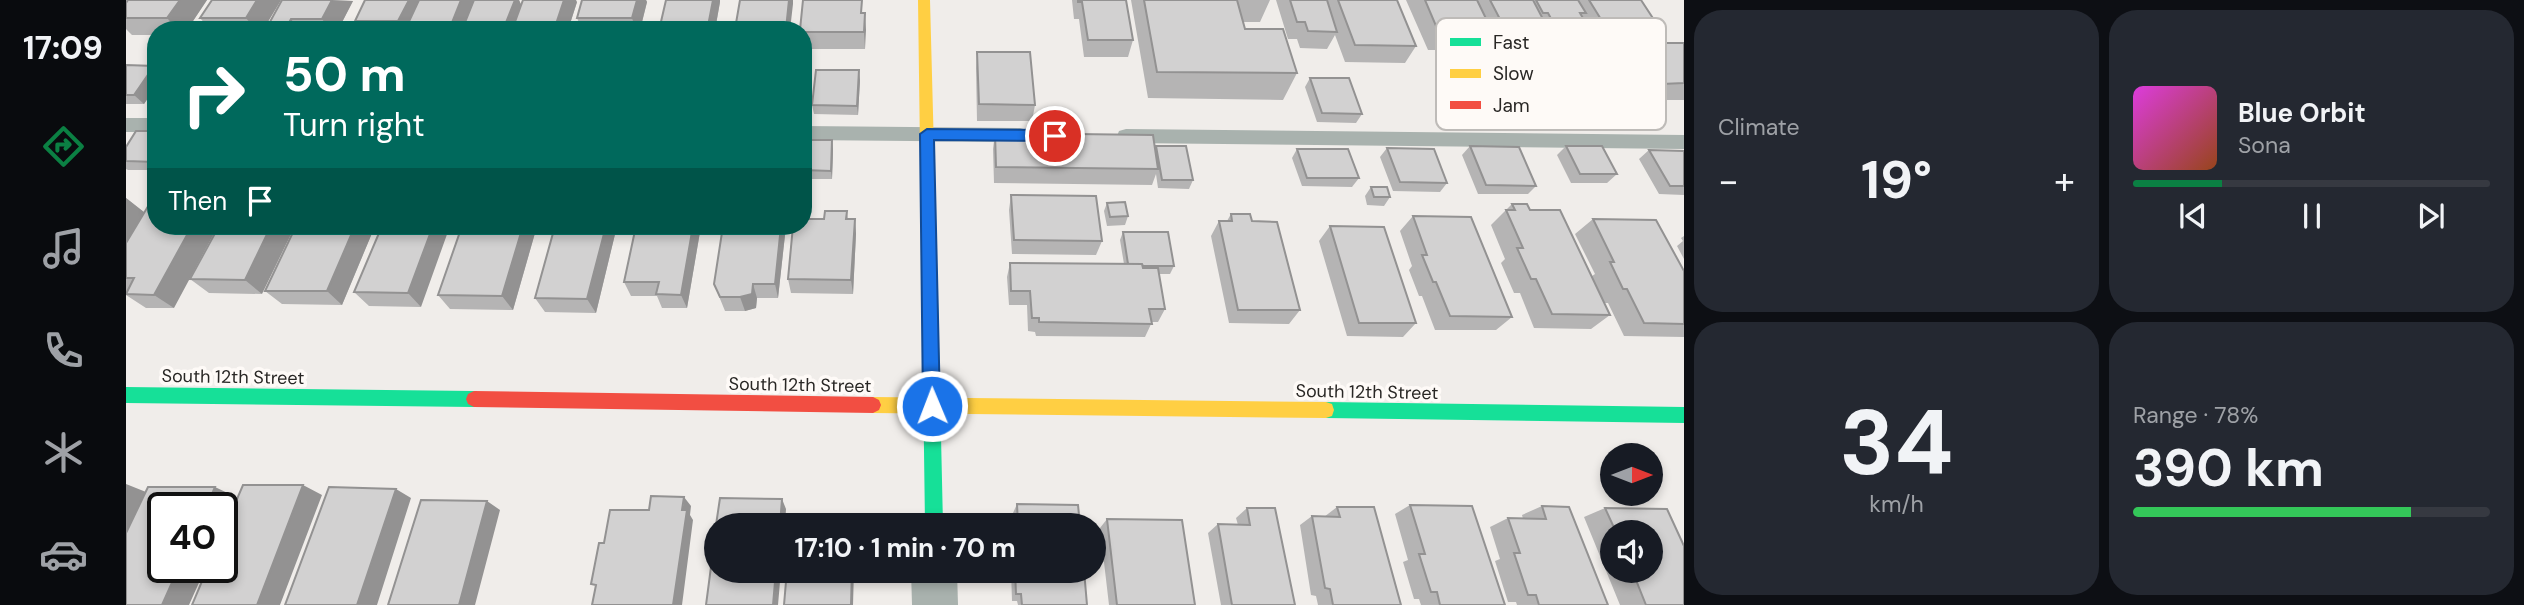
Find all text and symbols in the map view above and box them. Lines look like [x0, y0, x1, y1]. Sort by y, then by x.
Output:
legend [1436, 18, 1666, 130]
text: 17:09 [23, 27, 103, 69]
text: Fast [1493, 30, 1529, 55]
text: 50 m [283, 42, 406, 106]
icon: right [168, 49, 259, 140]
text: Slow [1493, 61, 1534, 86]
text: Jam [1493, 93, 1530, 118]
text: Blue Orbit [2238, 96, 2366, 130]
text: Turn right [283, 104, 425, 146]
pin [1025, 106, 1085, 166]
text: Climate [1718, 112, 1800, 142]
icon: arrive [1036, 117, 1074, 155]
icon: directions [39, 122, 88, 171]
text: Sona [2238, 130, 2291, 160]
text: 19° [1861, 146, 1932, 214]
text: − [1718, 156, 1739, 206]
text: + [2054, 156, 2075, 206]
icon: arrive [241, 182, 279, 220]
text: Then [168, 184, 227, 218]
icon: previous [2174, 197, 2212, 235]
icon: pause [2293, 197, 2331, 235]
icon: next [2412, 197, 2450, 235]
icon: music [39, 224, 88, 273]
icon: phone [39, 326, 88, 375]
street label: South 12th Street [161, 364, 305, 390]
position arrow [895, 369, 969, 443]
street label: South 12th Street [728, 372, 872, 398]
street label: South 12th Street [1295, 379, 1439, 405]
text: 34 [1839, 384, 1954, 502]
text: Range · 78% [2133, 400, 2258, 430]
icon: climate [39, 428, 88, 477]
text: 390 km [2133, 434, 2324, 502]
north arrow [1600, 443, 1662, 506]
map controls [1600, 443, 1663, 583]
text: km/h [1869, 489, 1924, 519]
speed limit sign: 40 [147, 492, 238, 583]
button: sound [1600, 520, 1663, 583]
icon: car [39, 530, 88, 579]
text: 17:10 · 1 min · 70 m [794, 531, 1016, 565]

